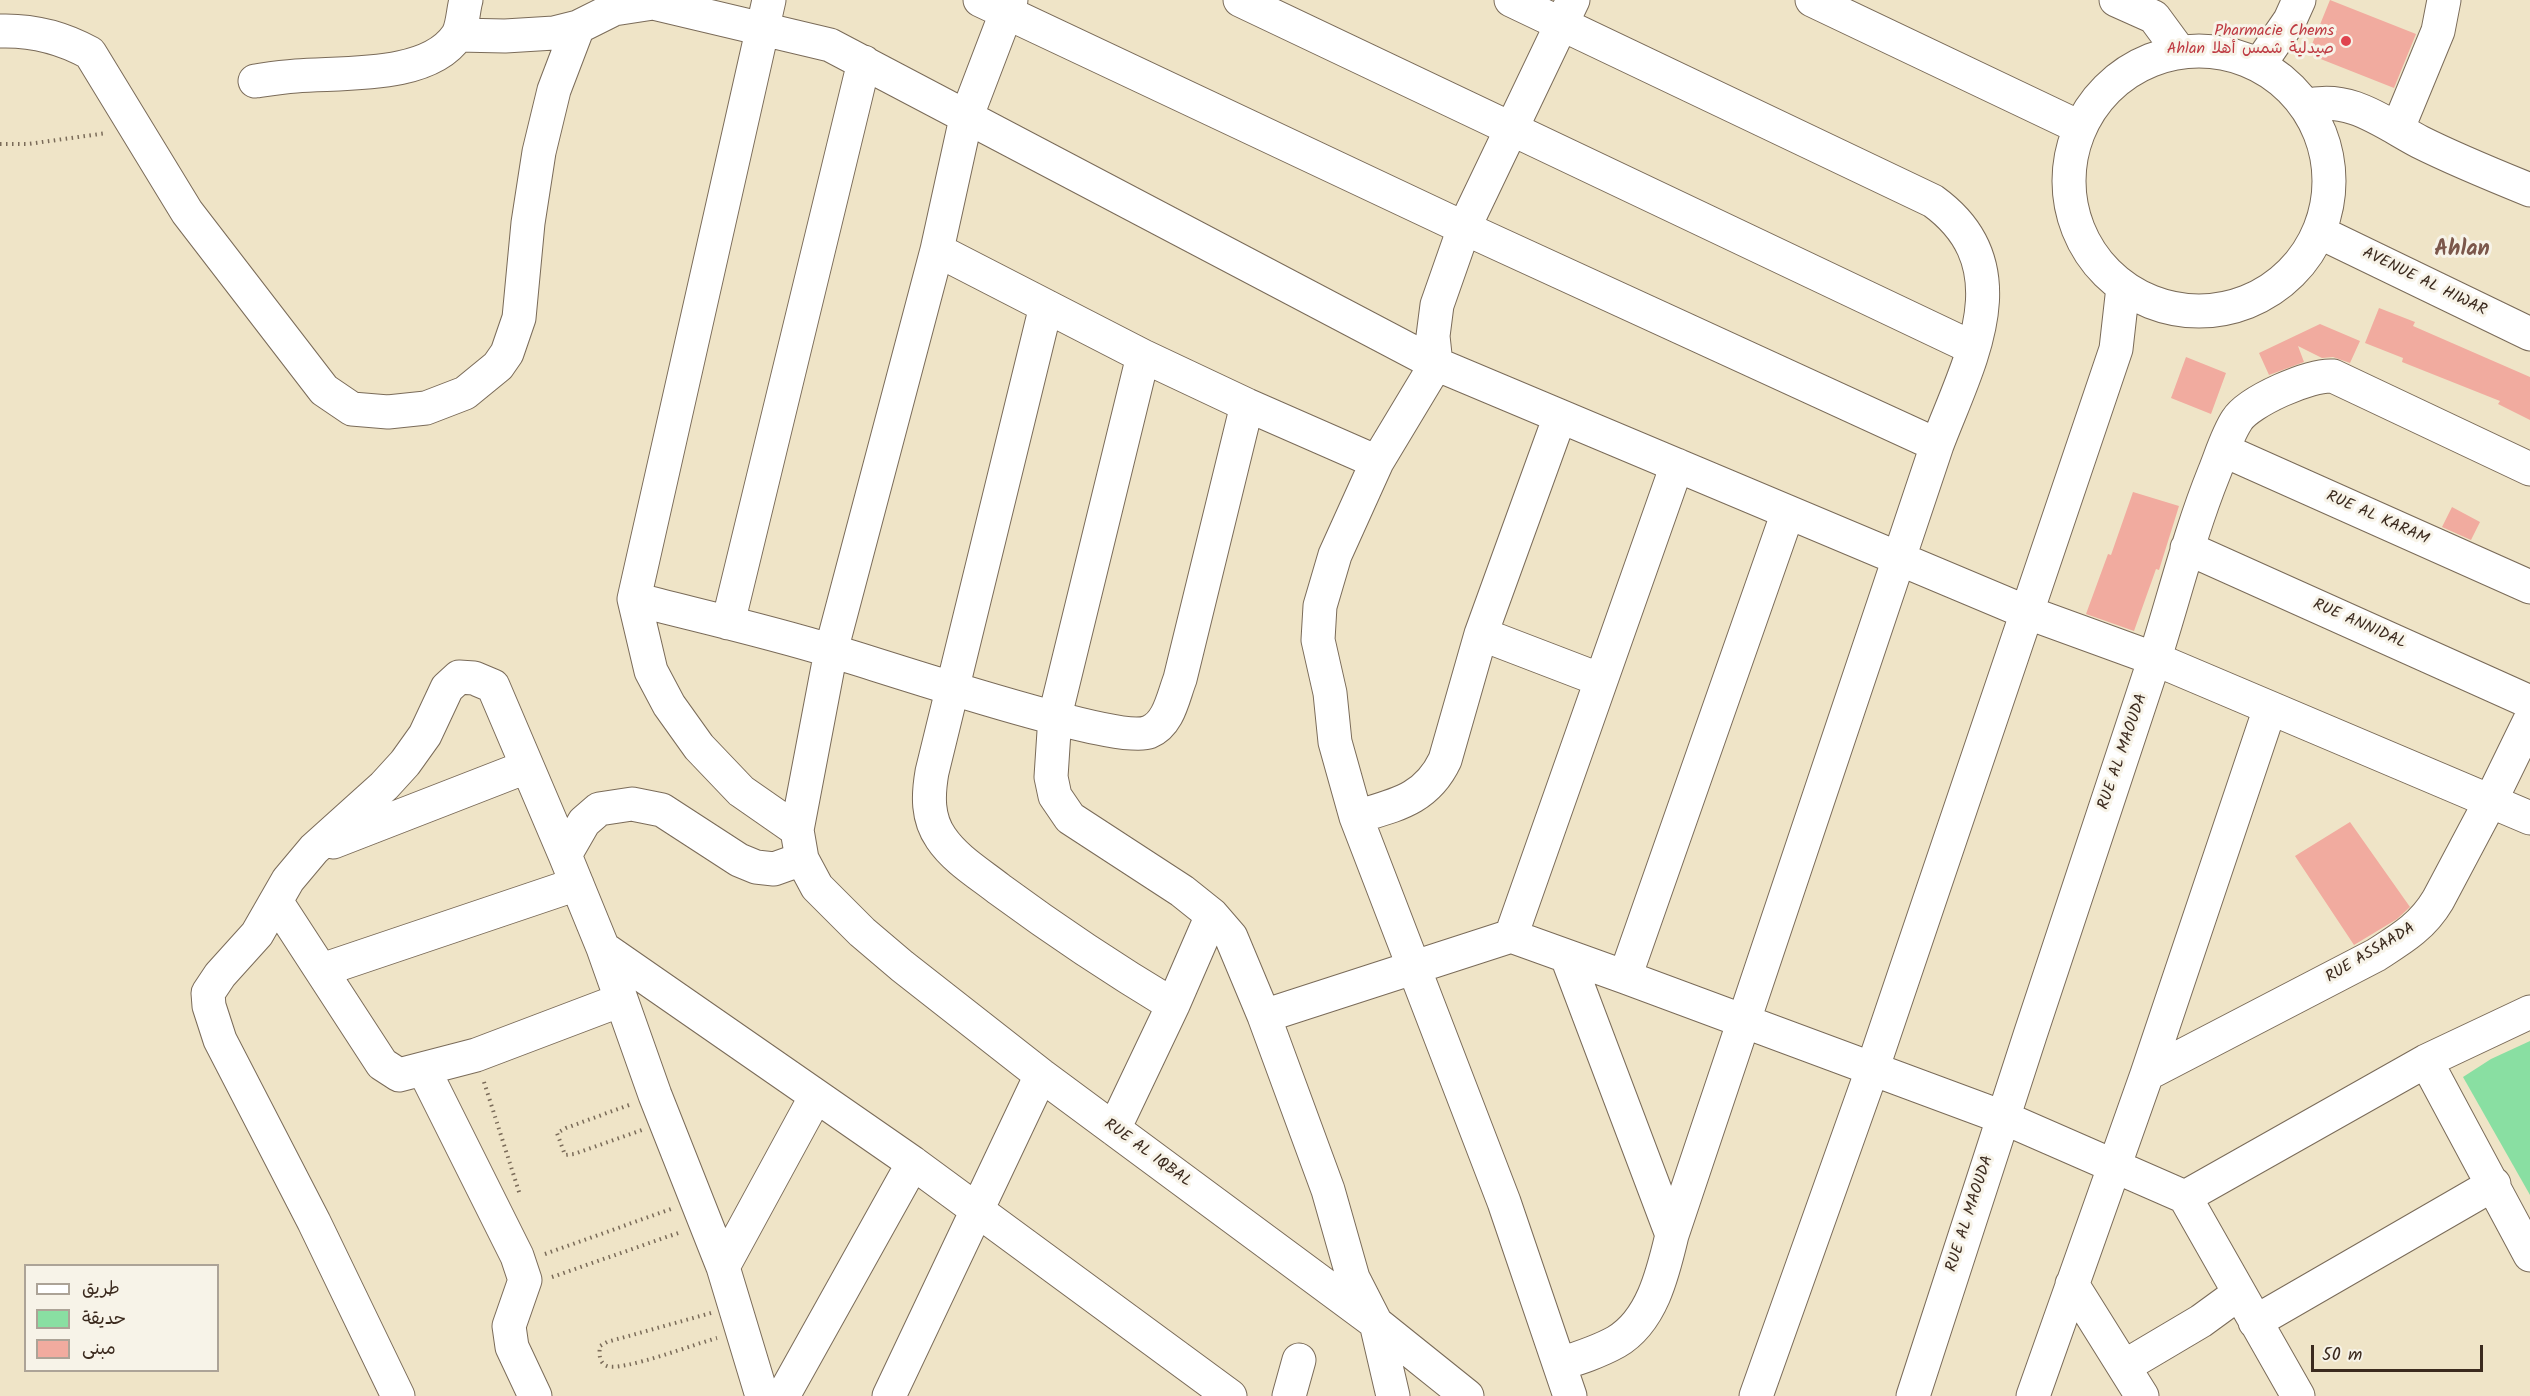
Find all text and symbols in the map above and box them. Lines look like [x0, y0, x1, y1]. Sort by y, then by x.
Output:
place label: Pharmacie Chems Ahlan صيدلية شمس أهلا [2167, 22, 2334, 60]
marker: Pharmacie Chems Ahlan صيدلية شمس أهلا [2339, 34, 2353, 48]
district label: Ahlan [2434, 238, 2490, 264]
street label: AVENUE AL HIWAR [2359, 245, 2489, 321]
street label: RUE AL KARAM [2323, 488, 2431, 550]
street label: RUE ANNIDAL [2309, 596, 2409, 654]
street label: RUE AL MAOUDA [2095, 692, 2153, 812]
street label: RUE ASSAADA [2323, 920, 2419, 988]
street label: RUE AL IQBAL [1100, 1116, 1194, 1192]
street label: RUE AL MAOUDA [1943, 1153, 1999, 1275]
legend [24, 1264, 219, 1372]
text: طريق [82, 1275, 120, 1304]
text: حديقة [82, 1305, 126, 1334]
scale bar [2314, 1333, 2486, 1371]
text: مبنى [82, 1335, 116, 1364]
text: 50 m [2322, 1341, 2362, 1370]

